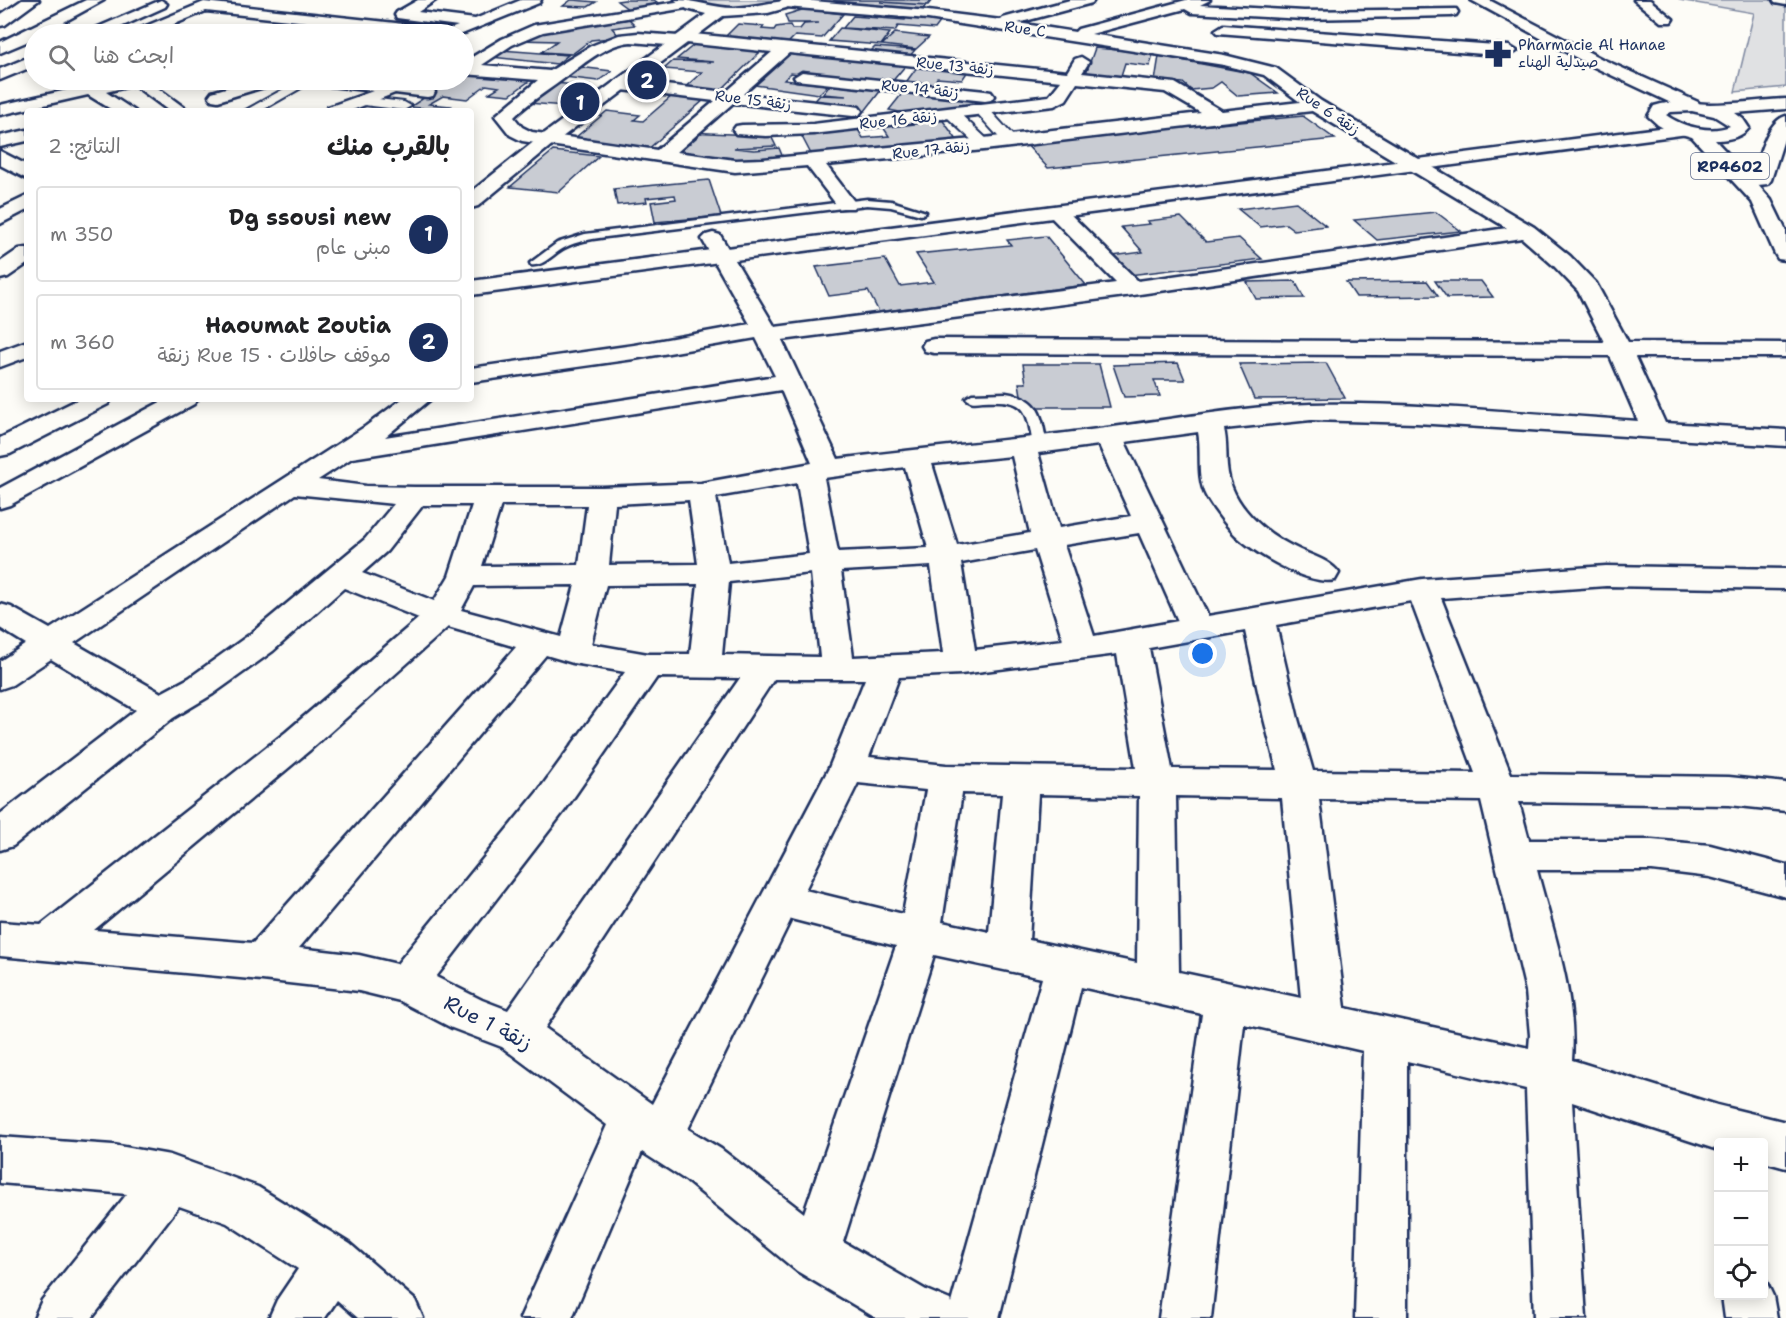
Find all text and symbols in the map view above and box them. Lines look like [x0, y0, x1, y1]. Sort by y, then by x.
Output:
street label: Rue C [1003, 16, 1047, 42]
search box [24, 24, 474, 90]
place label: Pharmacie Al Hanae صيدلية الهناء [1518, 35, 1666, 72]
pharmacy icon: Pharmacie Al Hanae صيدلية الهناء [1483, 39, 1513, 69]
icon: search [45, 41, 78, 74]
text: ابحث هنا [93, 41, 174, 70]
street label: Rue 13 زنقة [915, 52, 995, 80]
pin: 2 [628, 58, 666, 103]
street label: Rue 14 زنقة [880, 75, 960, 103]
pin: 1 [560, 80, 600, 124]
street label: Rue 6 زنقة [1292, 82, 1364, 140]
street label: Rue 15 زنقة [714, 85, 792, 115]
street label: Rue 16 زنقة [858, 106, 938, 134]
text: بالقرب منك [327, 128, 450, 163]
text: النتائج: 2 [48, 133, 121, 159]
street label: Rue 17 زنقة [891, 136, 971, 164]
road number: RP4602 [1691, 153, 1769, 179]
text: Dg ssousi new [229, 203, 391, 232]
text: 350 m [50, 221, 114, 247]
text: 1 [424, 221, 433, 247]
text: مبنى عام [316, 234, 391, 260]
text: Haoumat Zoutia [205, 311, 391, 340]
text: 360 m [50, 329, 115, 355]
text: 2 [422, 329, 436, 355]
text: موقف حافلات · Rue 15 زنقة [157, 342, 391, 368]
your location [1188, 639, 1217, 668]
street label: Rue 1 زنقة [439, 989, 537, 1057]
map controls [1714, 1138, 1768, 1300]
button: + [1714, 1138, 1768, 1192]
button: − [1714, 1192, 1768, 1246]
button: locate [1714, 1246, 1768, 1300]

